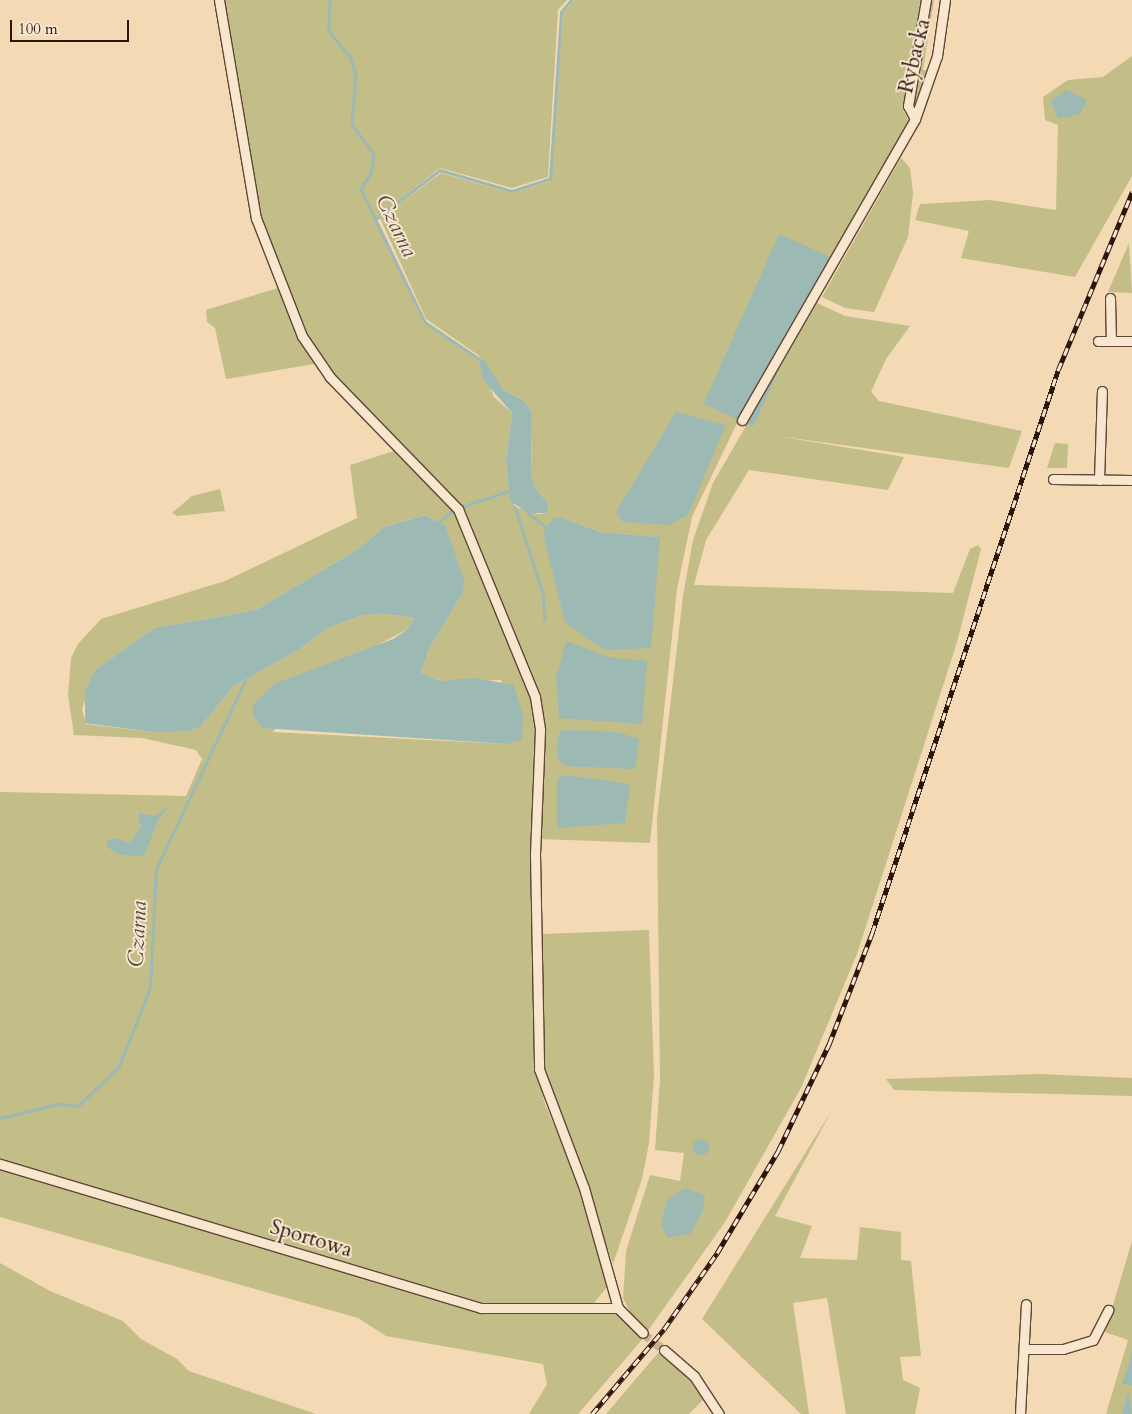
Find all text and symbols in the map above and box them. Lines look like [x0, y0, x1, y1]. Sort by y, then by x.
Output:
scale bar [12, 10, 131, 42]
street label: Rybacka [894, 16, 936, 96]
text: 100 m [18, 19, 58, 39]
water label: Czarna [370, 190, 422, 262]
water label: Czarna [123, 900, 153, 968]
street label: Sportowa [267, 1215, 355, 1263]

